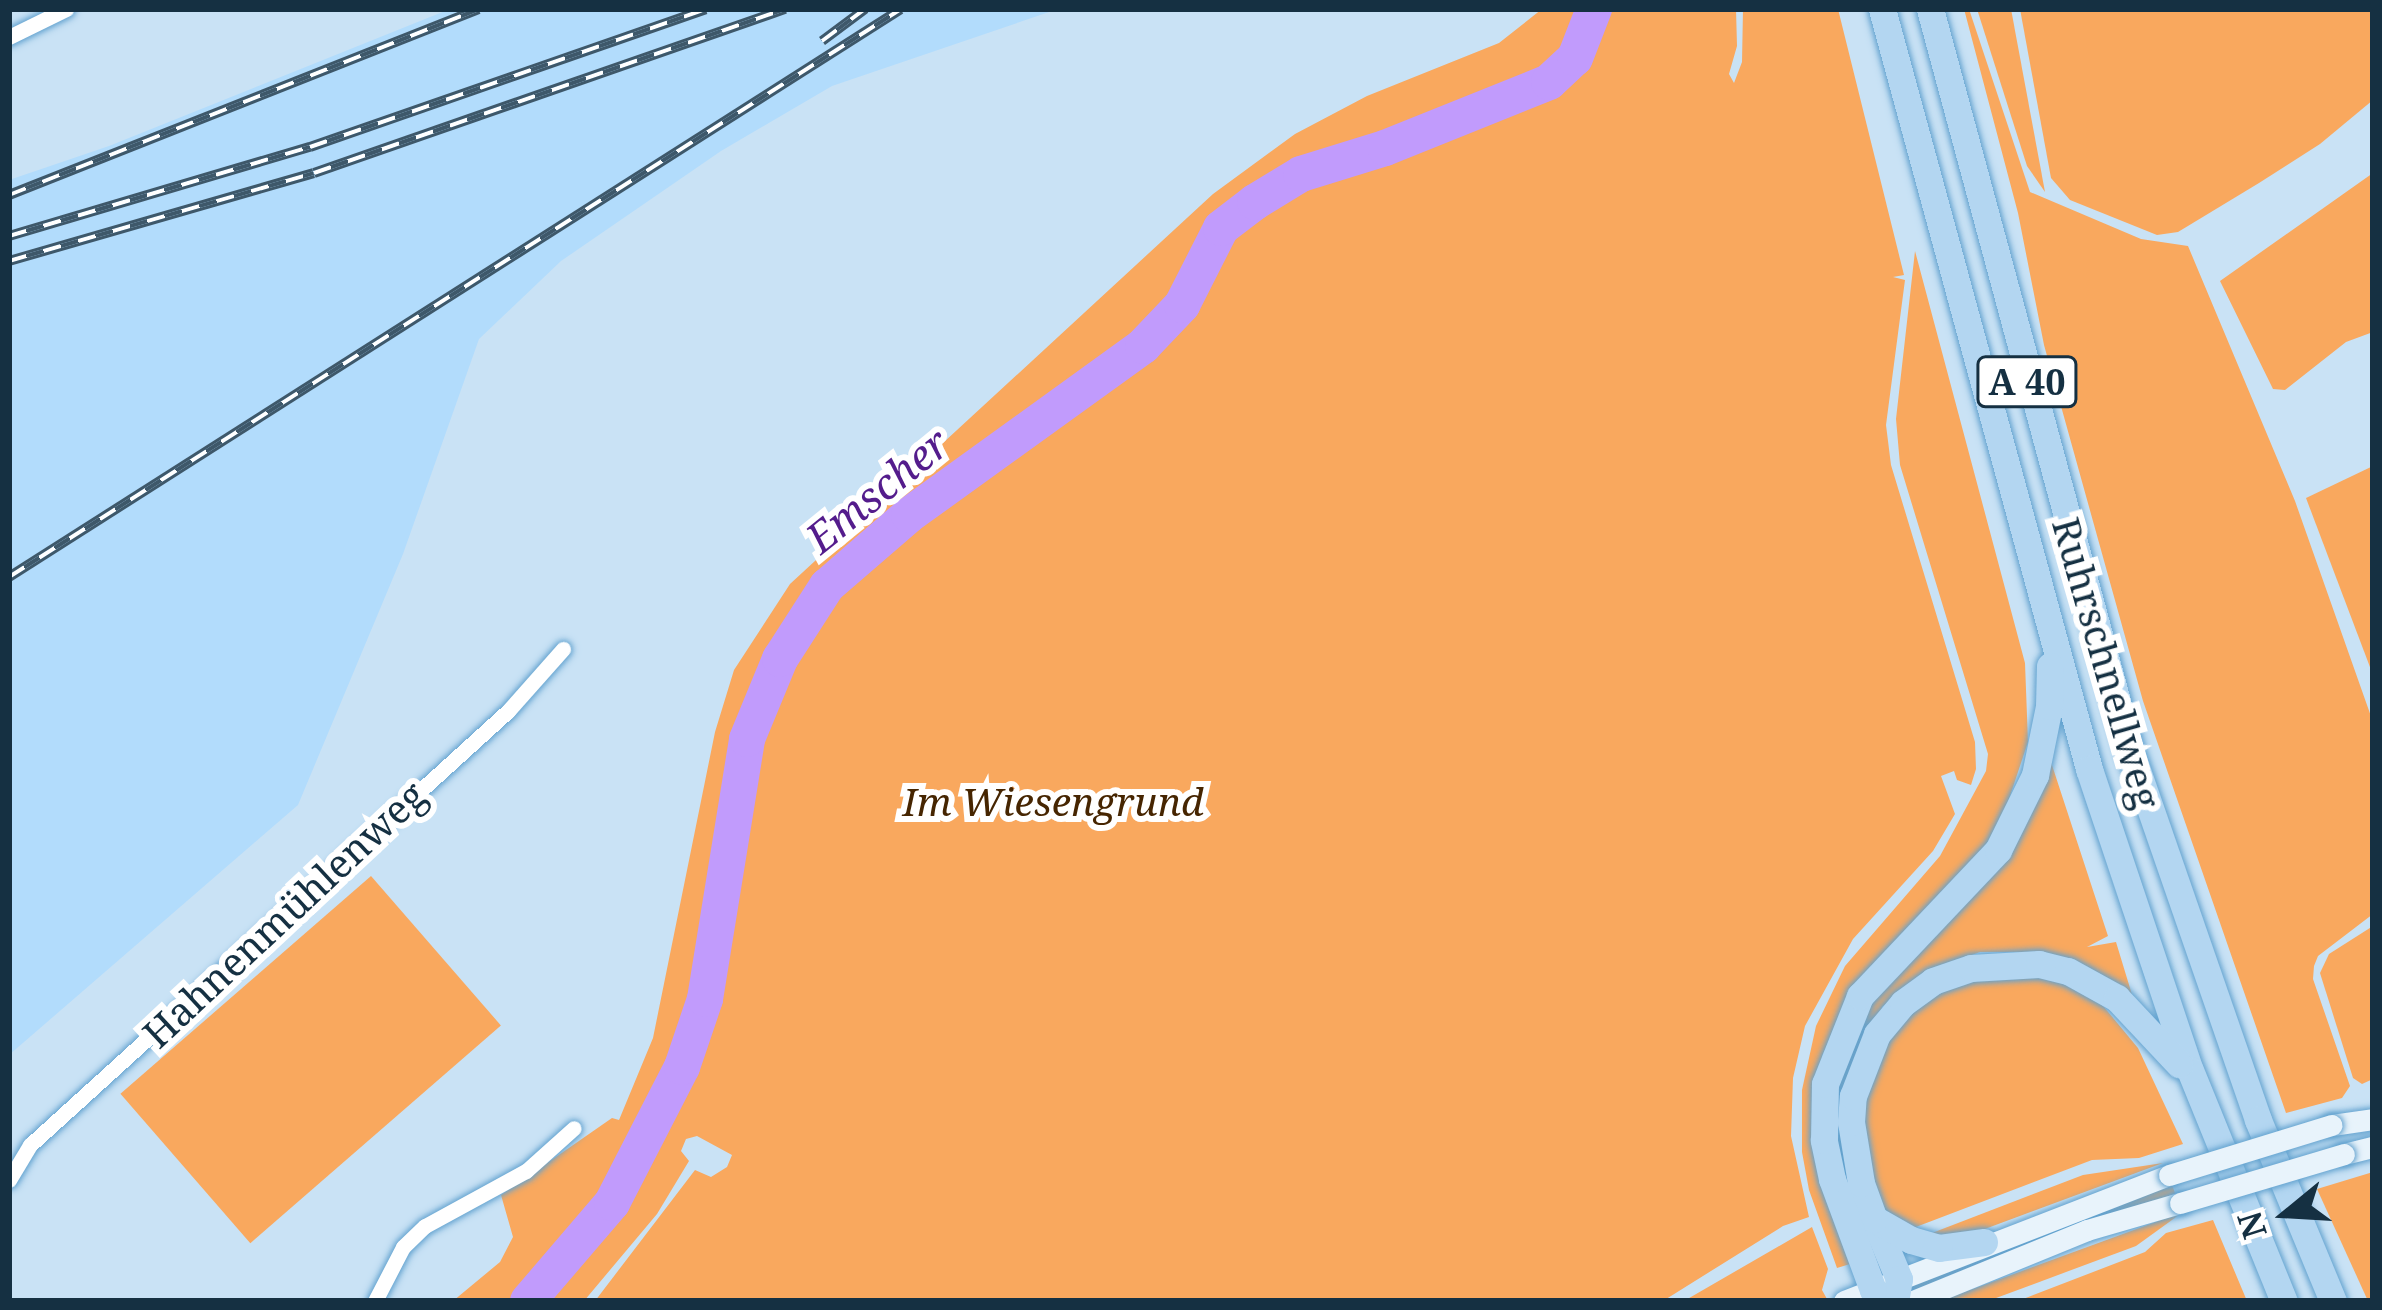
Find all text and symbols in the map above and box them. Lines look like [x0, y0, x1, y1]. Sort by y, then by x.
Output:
road number: A 40 [1976, 352, 2078, 412]
water label: Emscher [795, 417, 959, 563]
street label: Ruhrschnellweg [2043, 512, 2171, 814]
street label: Hahnenmühlenweg [133, 771, 435, 1057]
park label: Im Wiesengrund [902, 778, 1204, 824]
north arrow [2226, 1154, 2346, 1274]
text: N [2226, 1206, 2277, 1245]

